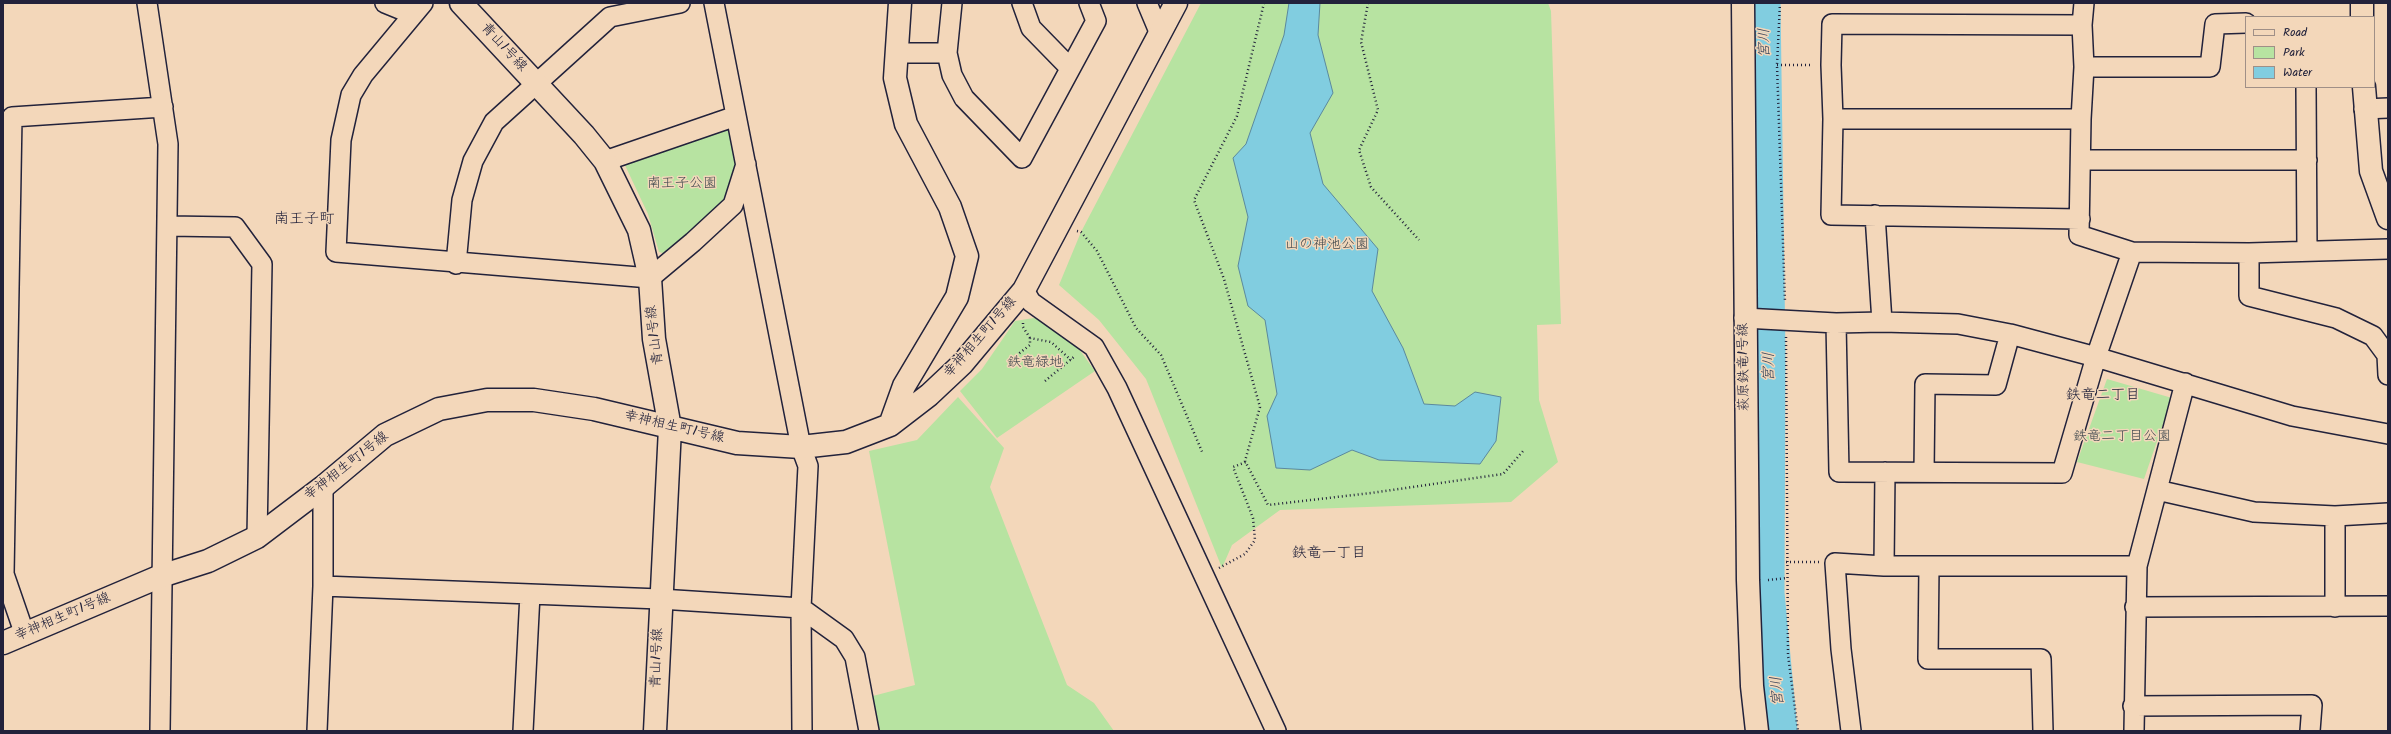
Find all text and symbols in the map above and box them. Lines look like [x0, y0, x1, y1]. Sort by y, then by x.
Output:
legend [2245, 16, 2375, 88]
street label: 青山1号線 [476, 20, 530, 76]
text: Road [2283, 23, 2307, 42]
water label: 宮川 [1757, 28, 1775, 58]
text: Park [2283, 43, 2305, 62]
text: Water [2283, 63, 2312, 82]
park label: 南王子公園 [647, 177, 717, 193]
district label: 南王子町 [274, 211, 334, 229]
park label: 山の神池公園 [1285, 238, 1369, 254]
street label: 幸神相生町1号線 [941, 294, 1021, 382]
street label: 青山1号線 [644, 304, 668, 366]
street label: 萩原鉄竜1号線 [1736, 323, 1754, 411]
water label: 宮川 [1761, 352, 1779, 382]
park label: 鉄竜緑地 [1007, 356, 1063, 372]
district label: 鉄竜二丁目 [2066, 387, 2140, 405]
street label: 幸神相生町1号線 [622, 408, 726, 448]
street label: 幸神相生町1号線 [301, 429, 393, 505]
park label: 鉄竜二丁目公園 [2073, 430, 2171, 446]
district label: 鉄竜一丁目 [1292, 545, 1366, 563]
street label: 幸神相生町1号線 [13, 590, 113, 646]
street label: 青山1号線 [649, 628, 667, 688]
water label: 宮川 [1769, 675, 1789, 707]

